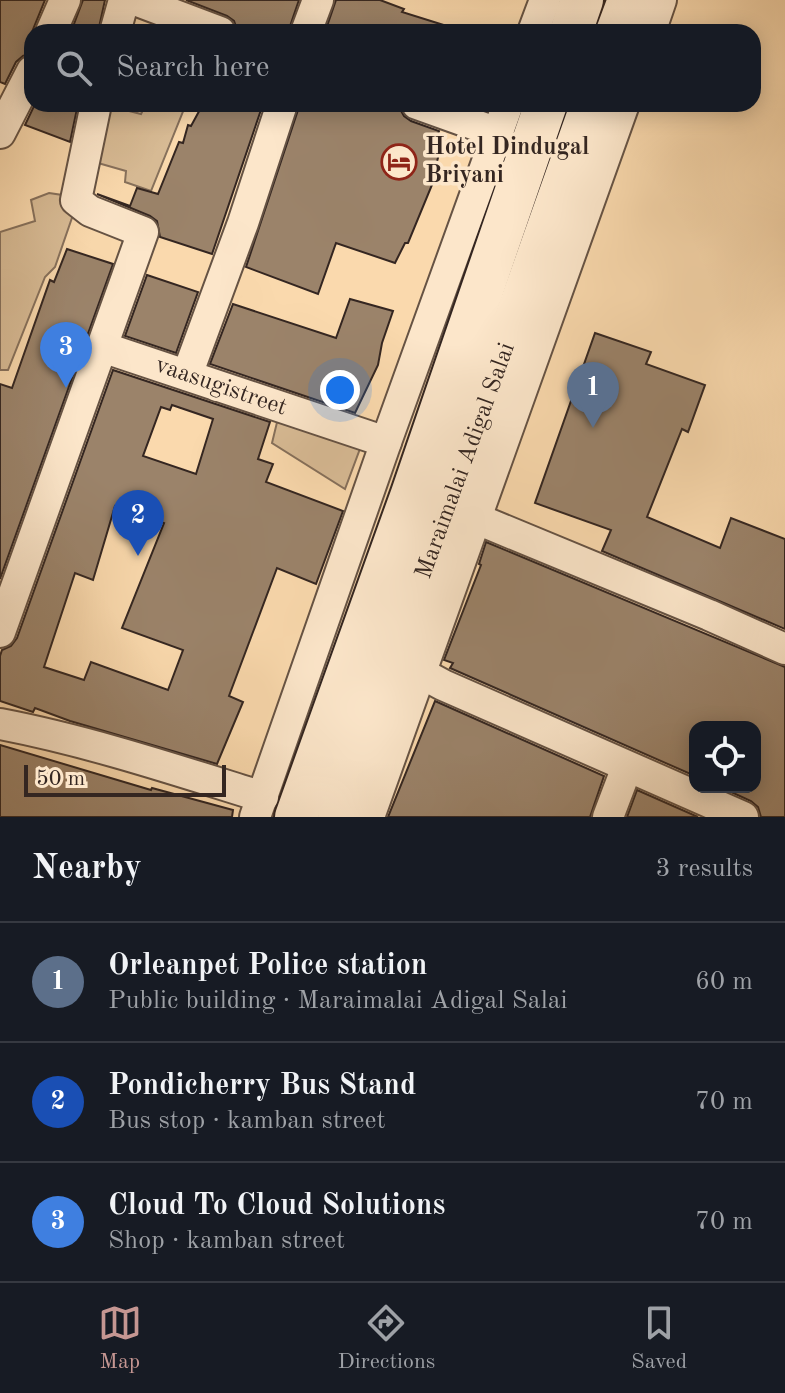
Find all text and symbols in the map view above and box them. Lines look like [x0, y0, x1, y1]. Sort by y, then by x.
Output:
search box [24, 24, 761, 112]
icon: search [52, 46, 96, 90]
text: Search here [116, 53, 270, 83]
place label: Hotel Dindugal Briyani [425, 136, 589, 188]
hotel icon: Hotel Dindugal Briyani [380, 143, 418, 181]
pin: 3 [40, 322, 92, 388]
street label: Maraimalai Adigal Salai [412, 340, 520, 582]
street label: vaasugistreet [152, 353, 290, 421]
pin: 1 [567, 362, 619, 428]
your location [320, 370, 360, 410]
pin: 2 [112, 490, 164, 556]
map controls [689, 721, 761, 793]
button: locate [689, 721, 761, 793]
scale bar [24, 761, 226, 797]
text: 50 m [36, 768, 85, 790]
text: Nearby [32, 852, 142, 886]
text: 3 results [655, 856, 753, 882]
text: Orleanpet Police station [108, 951, 428, 981]
text: 1 [50, 969, 66, 995]
text: 60 m [695, 969, 753, 995]
text: Public building · Maraimalai Adigal Salai [108, 988, 568, 1014]
text: Pondicherry Bus Stand [108, 1071, 416, 1101]
text: 2 [50, 1089, 66, 1115]
text: 70 m [695, 1089, 753, 1115]
text: Bus stop · kamban street [108, 1108, 386, 1134]
text: Cloud To Cloud Solutions [108, 1191, 445, 1221]
text: 3 [50, 1209, 66, 1235]
text: 70 m [695, 1209, 753, 1235]
text: Shop · kamban street [108, 1228, 345, 1254]
tab: Map [98, 1301, 142, 1376]
tab: Directions [338, 1301, 435, 1376]
tab: Saved [631, 1301, 687, 1376]

